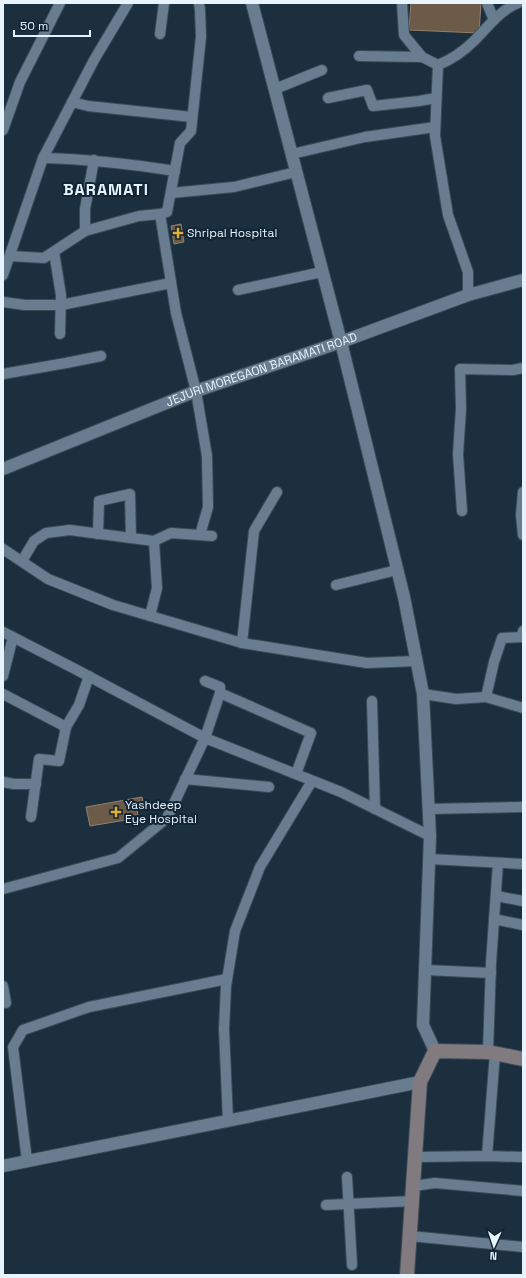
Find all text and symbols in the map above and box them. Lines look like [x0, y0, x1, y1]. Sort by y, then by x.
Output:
scale bar [14, 12, 90, 38]
text: 50 m [20, 18, 48, 34]
district label: BARAMATI [63, 179, 149, 200]
place label: Shripal Hospital [187, 225, 277, 241]
marker: Shripal Hospital [172, 227, 184, 239]
street label: JEJURI MOREGAON BARAMATI ROAD [163, 329, 359, 410]
place label: Yashdeep Eye Hospital [125, 797, 197, 827]
marker: Yashdeep Eye Hospital [110, 806, 122, 818]
north arrow [474, 1226, 514, 1266]
text: N [489, 1249, 498, 1263]

